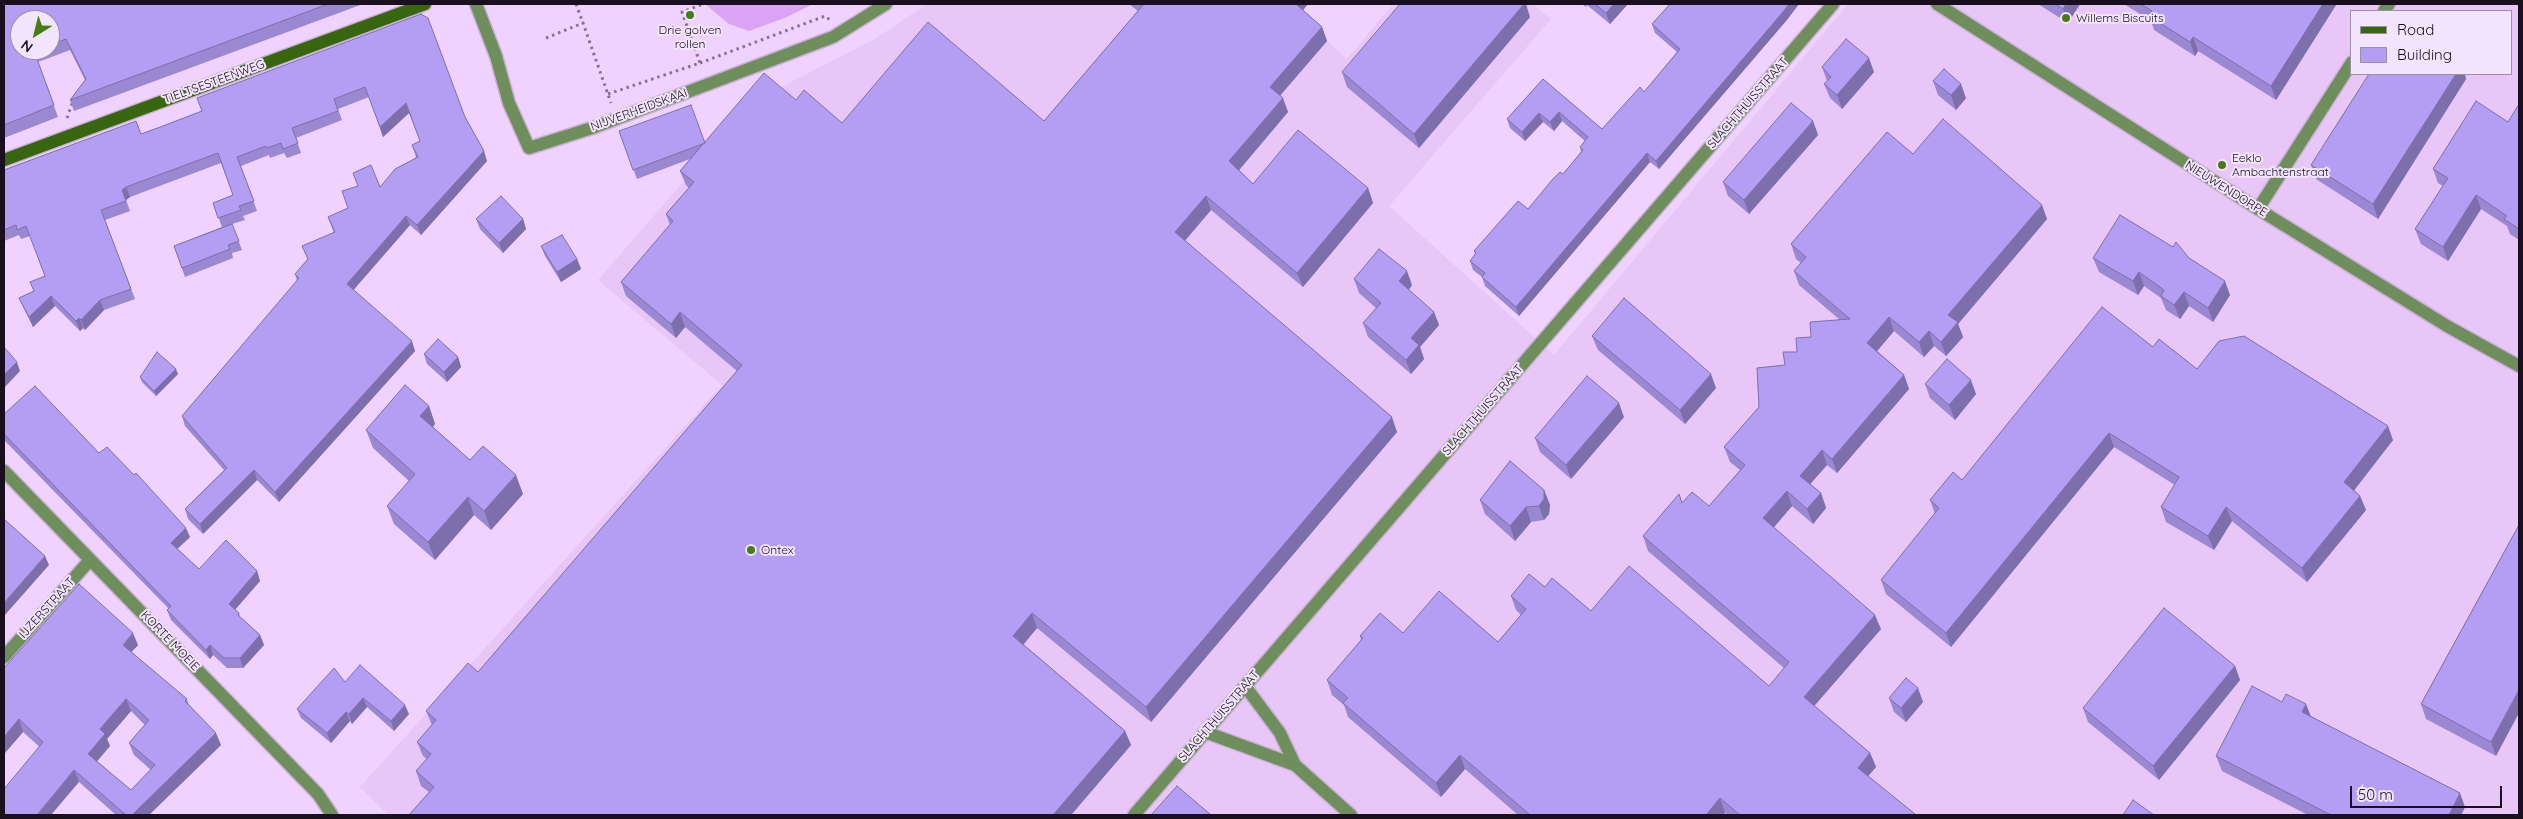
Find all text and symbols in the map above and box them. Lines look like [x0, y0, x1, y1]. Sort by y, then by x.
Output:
marker: Drie golven rollen [684, 9, 696, 21]
north arrow [10, 10, 60, 60]
legend [2350, 10, 2513, 75]
place label: Willems Biscuits [2076, 11, 2164, 25]
marker: Willems Biscuits [2060, 12, 2072, 24]
text: Road [2397, 20, 2434, 39]
place label: Drie golven rollen [659, 23, 721, 51]
text: N [17, 36, 36, 57]
text: Building [2397, 45, 2452, 64]
street label: SLACHTHUISSTRAAT [1705, 55, 1791, 151]
street label: TIELTSESTEENWEG [161, 57, 267, 107]
street label: NIJVERHEIDSKAAI [589, 86, 689, 134]
place label: Eeklo Ambachtenstraat [2232, 151, 2329, 179]
street label: NIEUWENDORPE [2182, 158, 2270, 220]
marker: Eeklo Ambachtenstraat [2216, 159, 2228, 171]
street label: SLACHTHUISSTRAAT [1440, 362, 1526, 458]
place label: Ontex [761, 543, 794, 557]
marker: Ontex [745, 544, 757, 556]
street label: IJZERSTRAAT [16, 575, 78, 641]
street label: KORTE MOEIE [138, 608, 202, 674]
street label: SLACHTHUISSTRAAT [1176, 668, 1262, 764]
scale bar [2353, 776, 2506, 808]
text: 50 m [2358, 785, 2393, 804]

